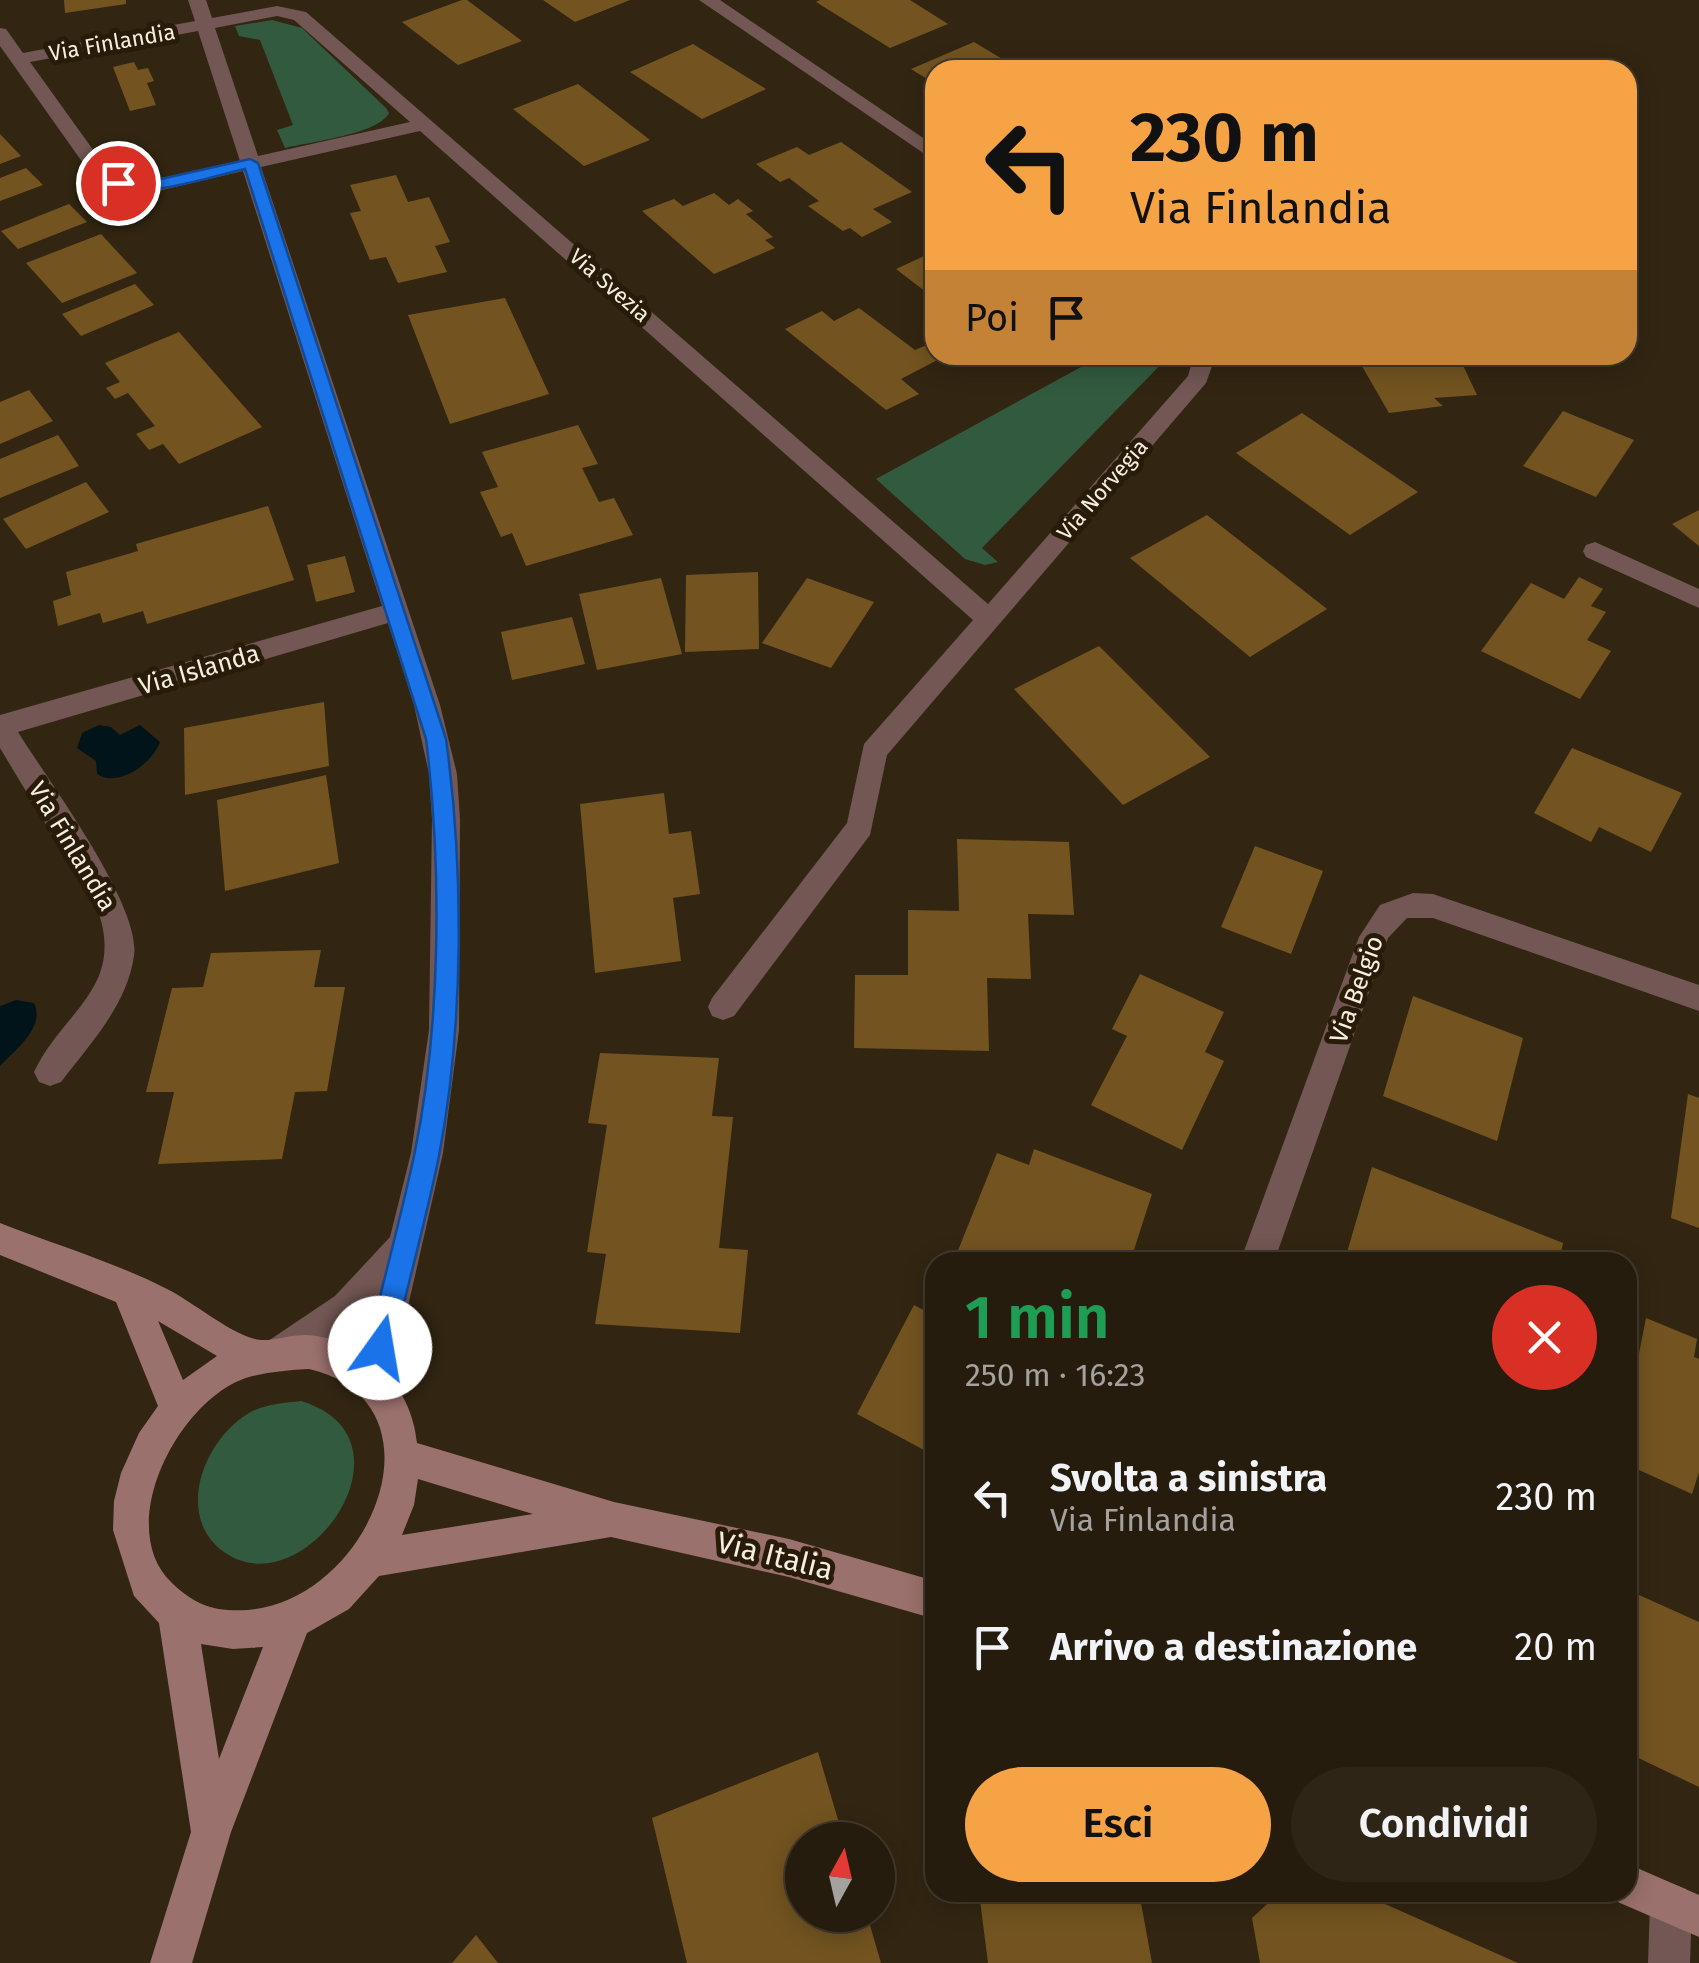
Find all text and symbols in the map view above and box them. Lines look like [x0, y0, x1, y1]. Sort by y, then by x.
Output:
street label: Via Finlandia [47, 18, 177, 67]
text: 230 m [1130, 96, 1319, 180]
icon: left [965, 100, 1095, 230]
pin [76, 141, 161, 226]
icon: arrive [91, 156, 146, 211]
text: Via Finlandia [1130, 181, 1392, 235]
street label: Via Svezia [564, 243, 656, 328]
icon: arrive [1039, 290, 1094, 345]
text: Poi [965, 295, 1019, 341]
street label: Via Norvegia [1051, 433, 1154, 545]
street label: Via Islanda [135, 638, 263, 702]
street label: Via Finlandia [22, 777, 122, 917]
street label: Via Belgio [1324, 932, 1390, 1047]
text: 1 min [965, 1282, 1110, 1354]
button: close [1492, 1285, 1597, 1390]
position arrow [328, 1296, 432, 1400]
text: 250 m · 16:23 [965, 1356, 1146, 1394]
text: Svolta a sinistra [1050, 1455, 1327, 1501]
icon: left [965, 1470, 1020, 1525]
text: 230 m [1496, 1474, 1597, 1520]
text: Via Finlandia [1050, 1501, 1236, 1539]
street label: Via Italia [713, 1524, 837, 1588]
icon: arrive [965, 1620, 1020, 1675]
text: Arrivo a destinazione [1050, 1624, 1417, 1670]
text: 20 m [1514, 1624, 1597, 1670]
button: Esci [965, 1767, 1271, 1882]
button: Condividi [1291, 1767, 1597, 1882]
north arrow [785, 1822, 895, 1932]
map controls [785, 1822, 895, 1932]

